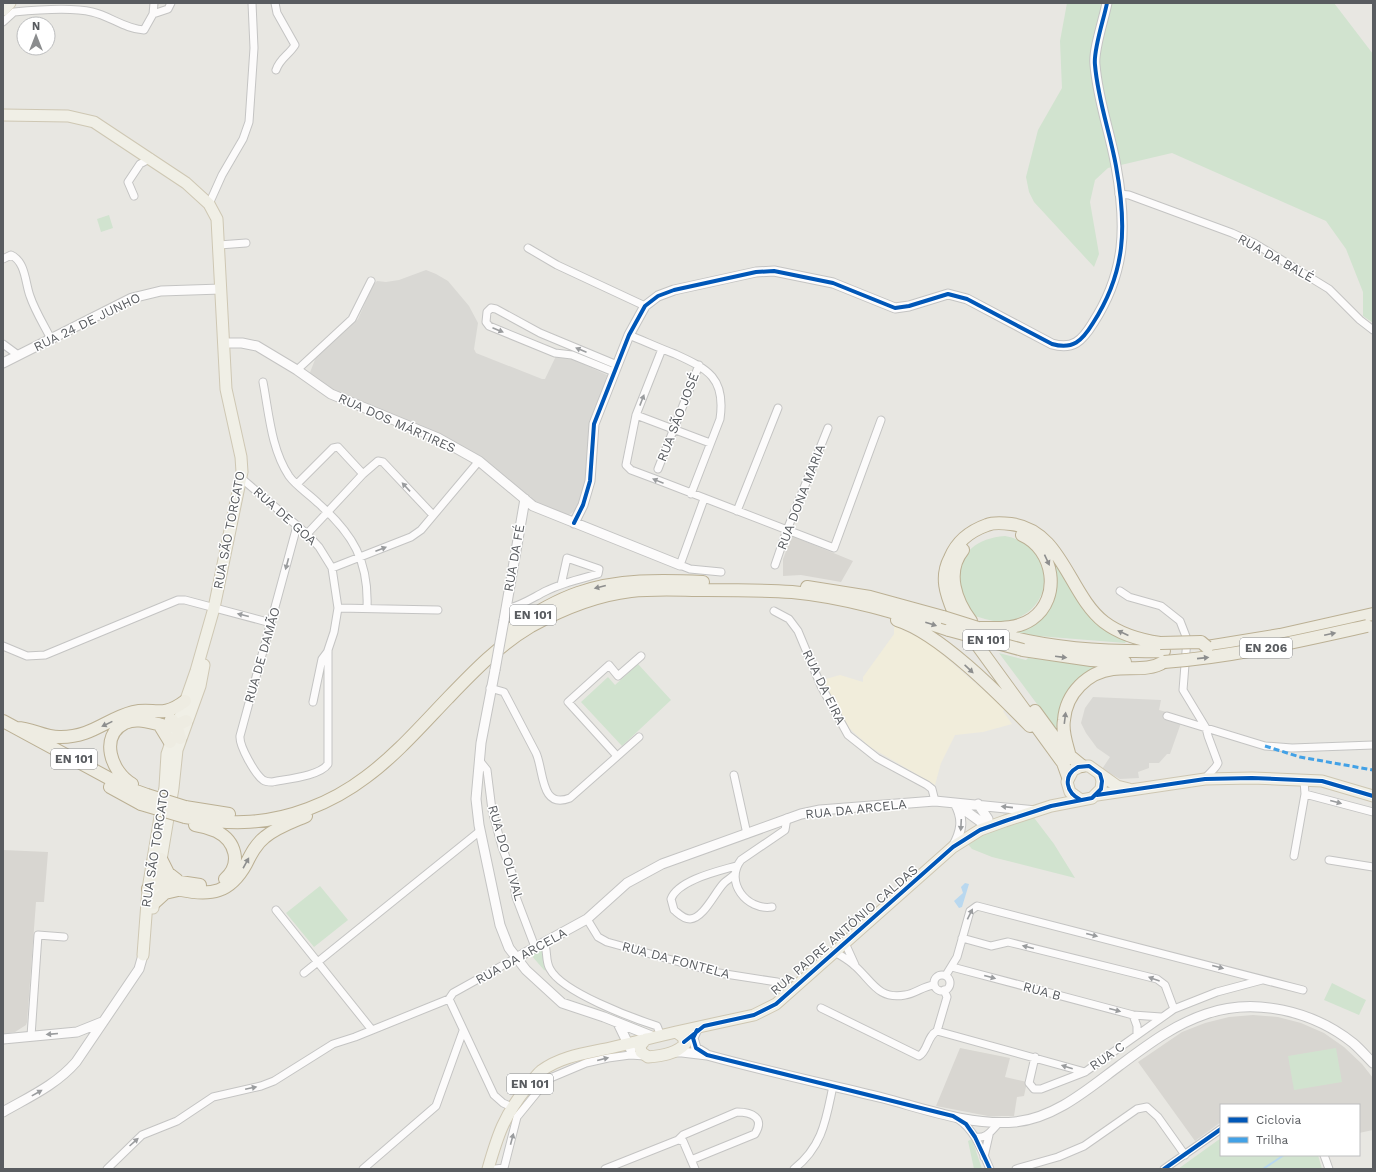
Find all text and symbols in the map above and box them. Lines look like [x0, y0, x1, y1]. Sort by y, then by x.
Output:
north arrow [16, 16, 56, 56]
text: N [32, 20, 40, 33]
street label: RUA DA BALÉ [1235, 230, 1317, 285]
street label: RUA 24 DE JUNHO [31, 290, 143, 354]
one-way arrow [493, 327, 505, 333]
one-way arrow [576, 347, 587, 353]
street label: RUA SÃO JOSÉ [653, 370, 702, 464]
street label: RUA DOS MÁRTIRES [336, 389, 458, 456]
one-way arrow [640, 394, 646, 406]
street label: RUA DONA MARIA [774, 442, 828, 552]
street label: RUA SÃO TORCATO [210, 470, 248, 590]
one-way arrow [652, 477, 664, 483]
one-way arrow [401, 482, 411, 492]
street label: RUA DE GOA [250, 484, 320, 548]
street label: RUA DA FÉ [500, 523, 527, 593]
one-way arrow [375, 546, 387, 552]
one-way arrow [1044, 554, 1050, 565]
one-way arrow [284, 558, 290, 570]
one-way arrow [594, 585, 606, 591]
street label: RUA DE DAMÃO [241, 605, 283, 705]
road number: EN 101 [510, 605, 556, 625]
one-way arrow [237, 612, 249, 618]
one-way arrow [925, 621, 937, 627]
road number: EN 101 [963, 630, 1009, 650]
one-way arrow [1117, 630, 1129, 636]
one-way arrow [1324, 631, 1336, 637]
road number: EN 206 [1240, 638, 1292, 658]
street label: RUA DA EIRA [800, 647, 849, 727]
one-way arrow [1055, 653, 1068, 660]
one-way arrow [1197, 655, 1209, 662]
one-way arrow [964, 664, 974, 674]
one-way arrow [1061, 711, 1068, 724]
one-way arrow [101, 721, 112, 727]
road number: EN 101 [51, 749, 97, 769]
street label: RUA SÃO TORCATO [138, 788, 172, 908]
street label: RUA DA ARCELA [805, 796, 908, 822]
one-way arrow [1330, 799, 1342, 805]
street label: RUA DO OLIVAL [485, 803, 527, 903]
one-way arrow [1001, 804, 1013, 810]
one-way arrow [957, 819, 964, 831]
one-way arrow [243, 857, 250, 869]
street label: RUA PADRE ANTÓNIO CALDAS [767, 861, 921, 998]
one-way arrow [967, 908, 973, 919]
street label: RUA DA ARCELA [473, 925, 570, 987]
one-way arrow [1087, 932, 1099, 938]
street label: RUA DA FONTELA [620, 938, 732, 982]
one-way arrow [1022, 943, 1035, 949]
one-way arrow [1212, 965, 1224, 971]
one-way arrow [983, 975, 996, 981]
one-way arrow [1148, 976, 1160, 982]
street label: RUA B [1021, 979, 1063, 1003]
one-way arrow [1109, 1008, 1122, 1014]
one-way arrow [46, 1031, 58, 1038]
street label: RUA C [1087, 1039, 1127, 1073]
one-way arrow [596, 1056, 609, 1062]
one-way arrow [1060, 1064, 1072, 1070]
road number: EN 101 [507, 1074, 553, 1094]
one-way arrow [245, 1085, 257, 1091]
one-way arrow [31, 1090, 43, 1097]
legend [1220, 1104, 1360, 1156]
text: Ciclovia [1256, 1113, 1301, 1127]
one-way arrow [509, 1133, 515, 1145]
text: Trilha [1256, 1133, 1289, 1147]
one-way arrow [129, 1137, 140, 1146]

